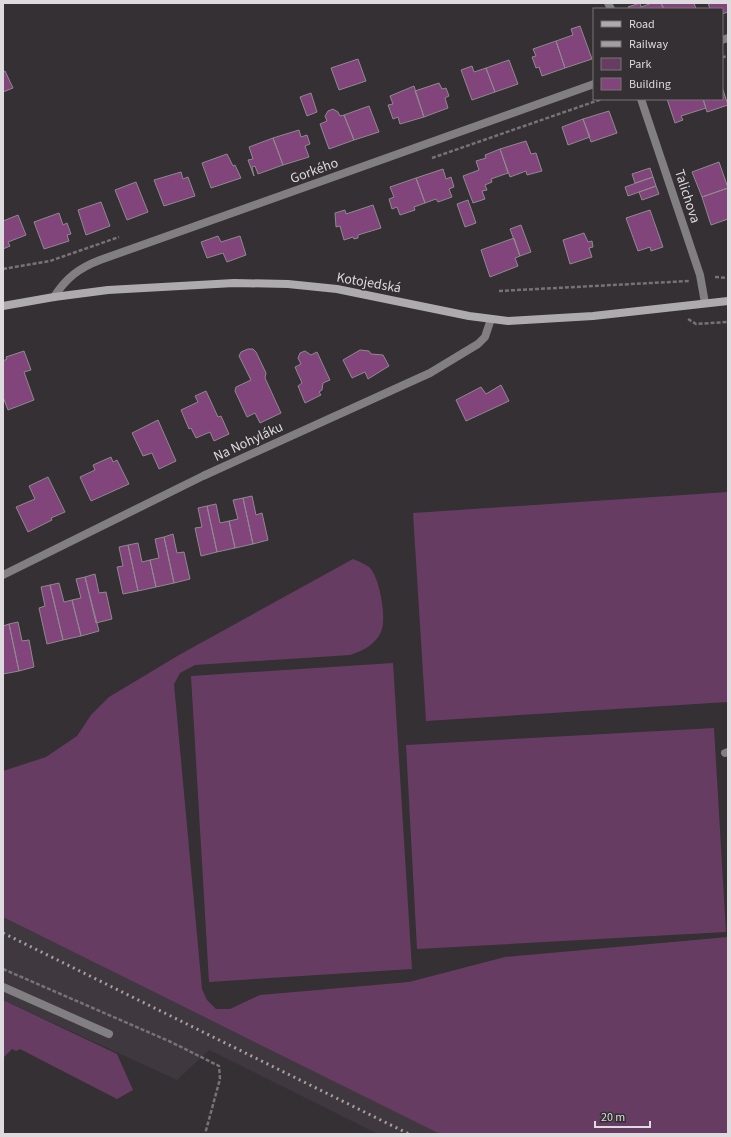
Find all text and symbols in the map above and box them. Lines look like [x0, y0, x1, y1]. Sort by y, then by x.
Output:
legend [593, 8, 723, 100]
text: Road [629, 16, 655, 33]
text: Railway [629, 36, 668, 53]
text: Park [629, 56, 651, 73]
text: Building [629, 76, 671, 93]
street label: Gorkého [287, 153, 341, 189]
street label: Talichova [669, 167, 705, 226]
street label: Kotojedská [335, 267, 403, 299]
street label: Na Nohyláku [210, 417, 287, 467]
scale bar [595, 1103, 650, 1129]
text: 20 m [601, 1109, 625, 1126]

